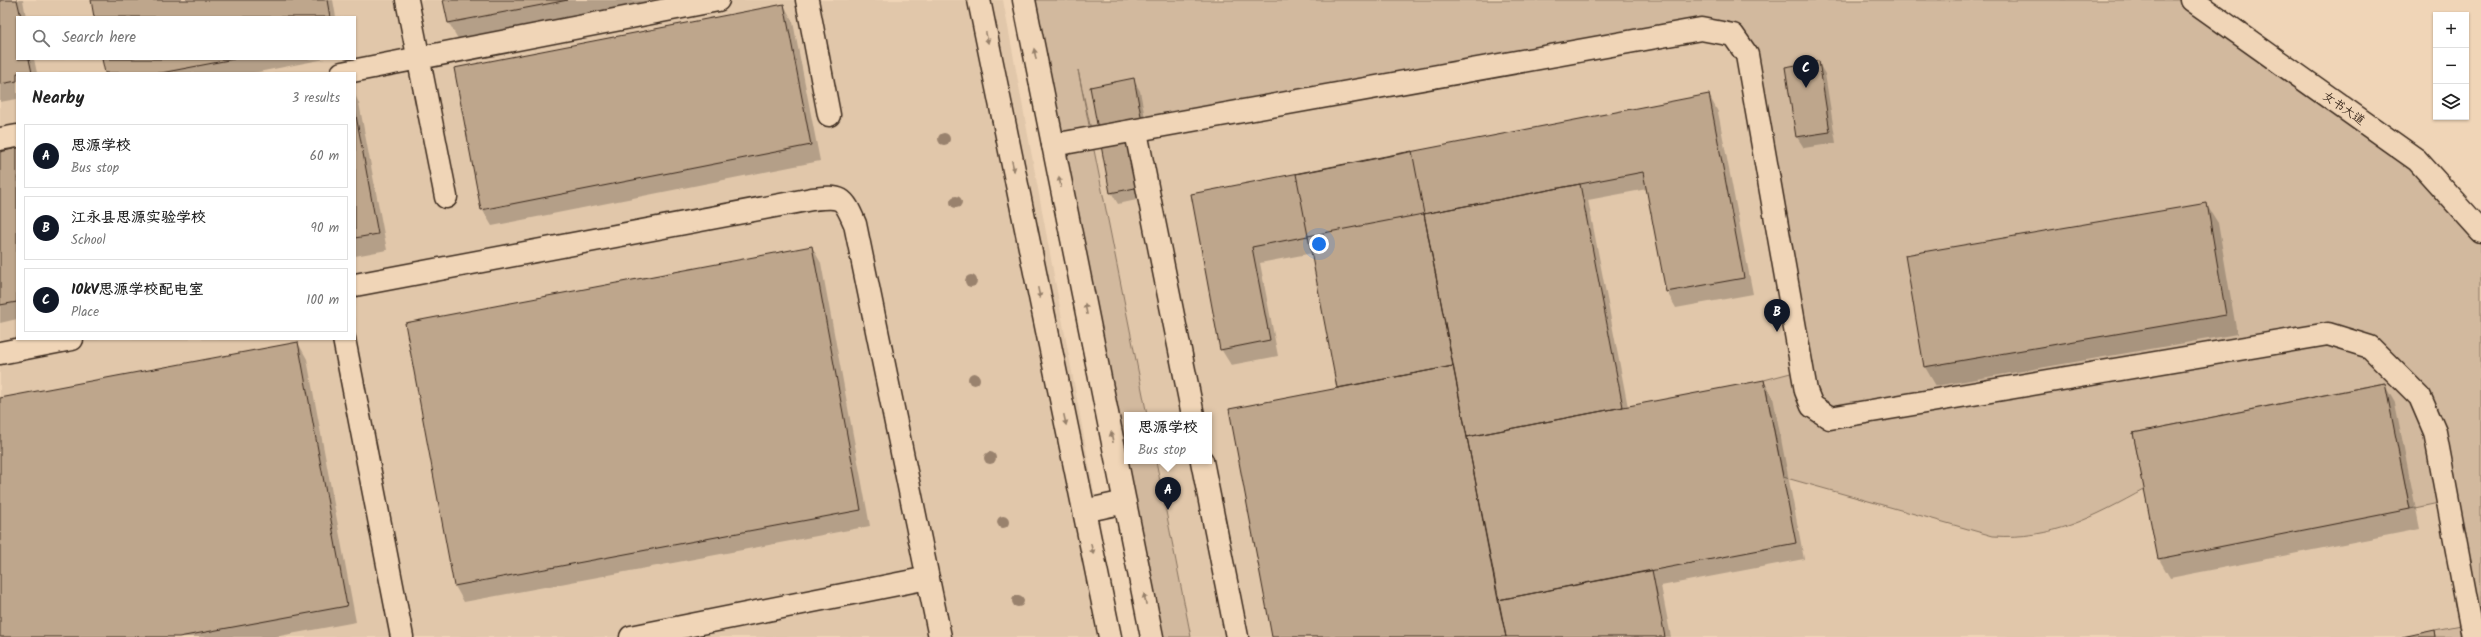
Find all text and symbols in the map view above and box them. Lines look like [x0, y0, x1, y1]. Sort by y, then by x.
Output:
map controls [2433, 12, 2469, 120]
button: + [2433, 12, 2469, 48]
search box [16, 16, 356, 60]
text: Search here [62, 26, 136, 50]
icon: search [30, 27, 52, 49]
one-way arrow [984, 32, 990, 44]
one-way arrow [1031, 48, 1037, 60]
button: − [2433, 48, 2469, 84]
pin: C [1793, 55, 1819, 88]
button: layers [2433, 84, 2469, 120]
text: Nearby [32, 85, 84, 112]
street label: 女书大道 [2319, 87, 2369, 130]
text: 3 results [292, 88, 340, 109]
text: 思源学校 [71, 134, 131, 158]
text: A [42, 146, 50, 167]
text: 60 m [310, 146, 339, 167]
text: Bus stop [71, 158, 119, 179]
one-way arrow [1010, 159, 1016, 172]
one-way arrow [1057, 176, 1063, 188]
text: 江永县思源实验学校 [71, 206, 206, 230]
text: B [42, 218, 50, 239]
text: 90 m [311, 218, 339, 239]
text: School [71, 230, 106, 251]
your location [1309, 234, 1329, 254]
text: 10kV思源学校配电室 [71, 278, 204, 302]
one-way arrow [1037, 287, 1043, 299]
text: C [42, 290, 50, 311]
text: 100 m [306, 290, 339, 311]
pin: B [1764, 299, 1790, 332]
text: Place [71, 302, 99, 323]
one-way arrow [1083, 303, 1089, 315]
popup [1124, 412, 1212, 464]
one-way arrow [1063, 414, 1069, 426]
text: 思源学校 [1138, 416, 1198, 440]
one-way arrow [1108, 430, 1114, 443]
text: Bus stop [1138, 440, 1186, 461]
pin: A [1155, 477, 1181, 510]
one-way arrow [1089, 543, 1095, 555]
one-way arrow [1141, 593, 1147, 605]

